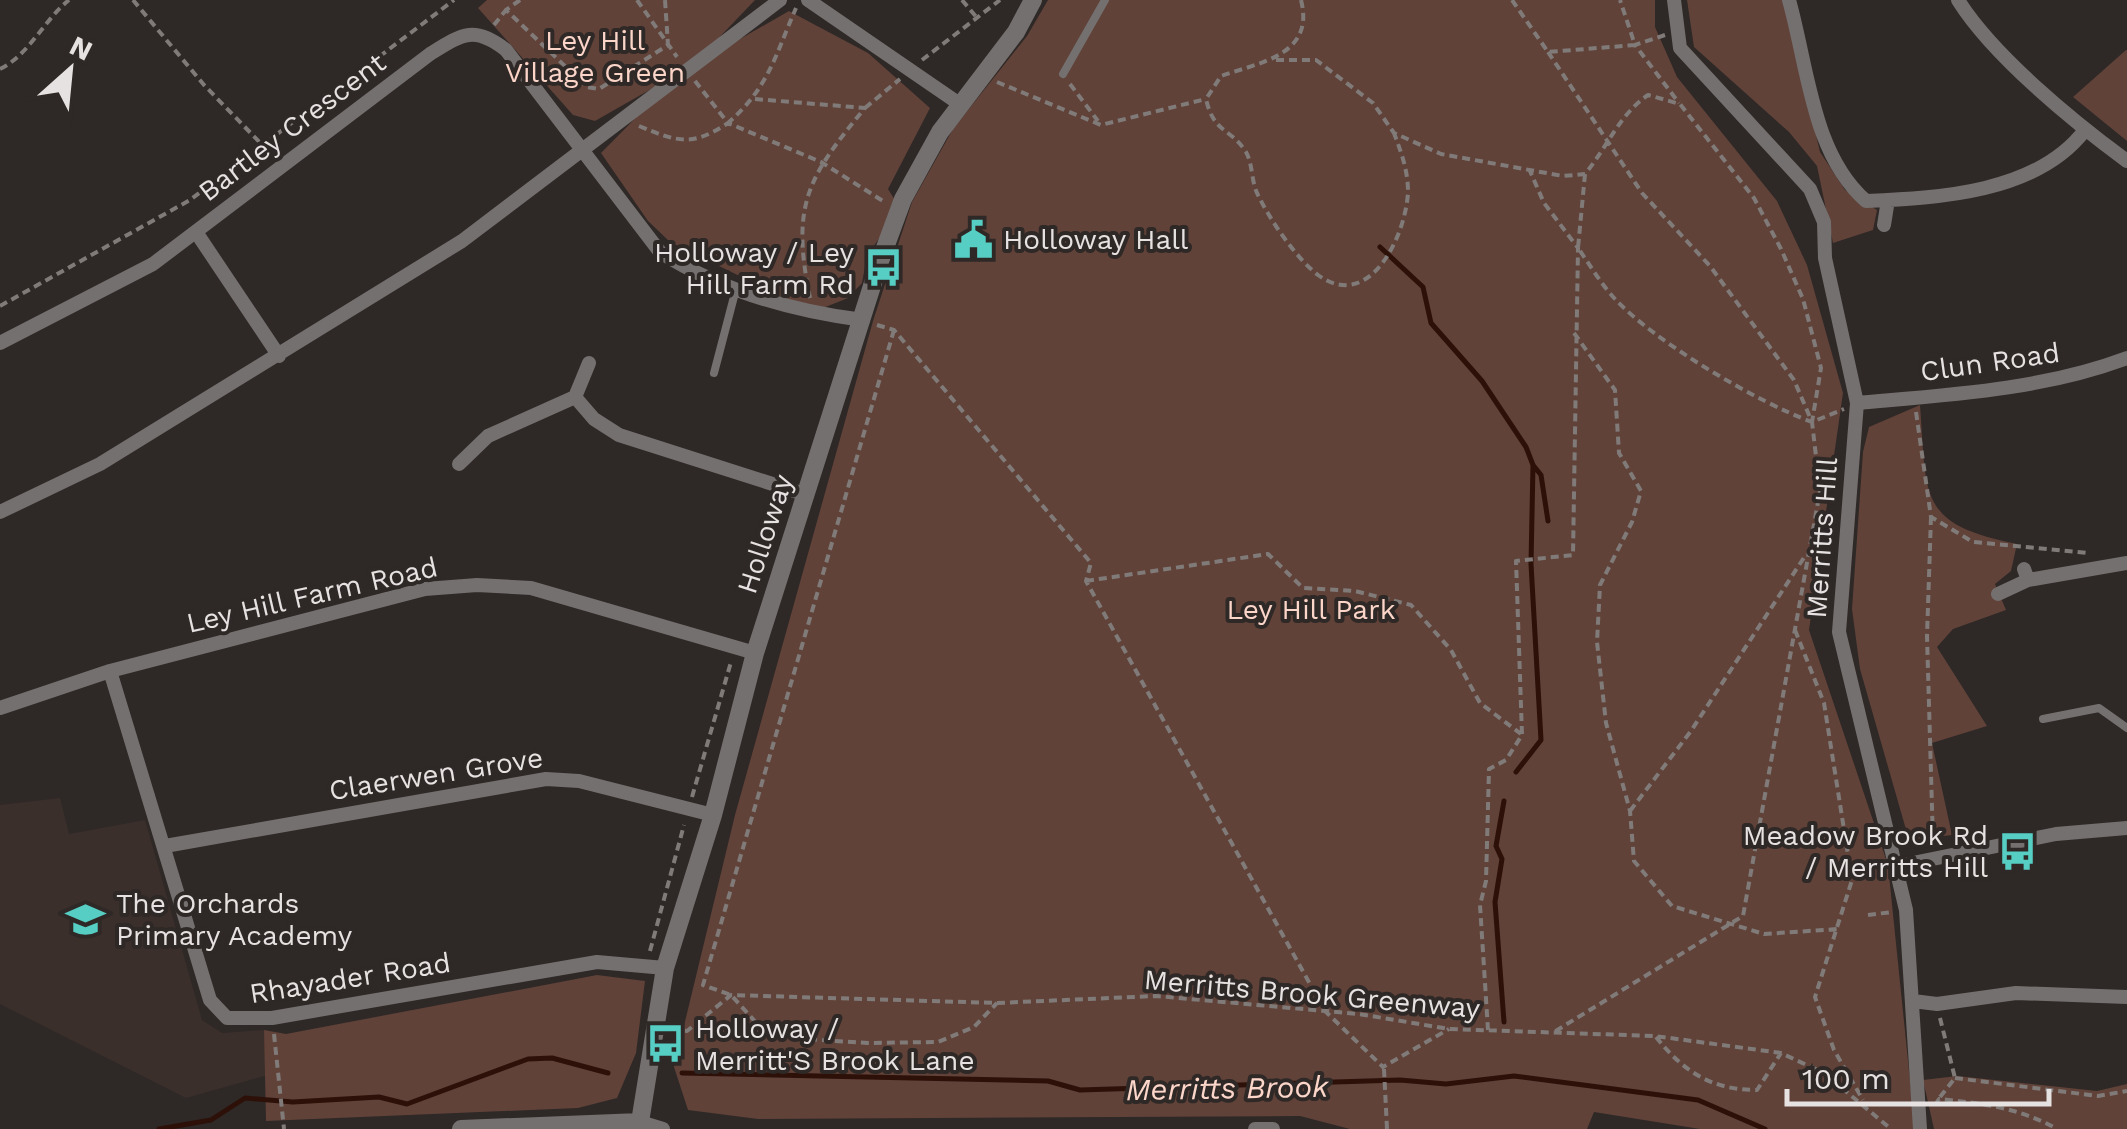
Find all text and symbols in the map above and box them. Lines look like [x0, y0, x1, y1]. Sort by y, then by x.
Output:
north arrow [20, 20, 120, 120]
park label: Ley Hill Village Green [505, 24, 685, 89]
text: N [64, 29, 98, 68]
street label: Bartley Crescent [192, 46, 392, 208]
public building icon: Holloway Hall [952, 218, 994, 260]
place label: Holloway Hall [1003, 223, 1189, 256]
place label: Holloway / Ley Hill Farm Rd [654, 236, 855, 301]
bus stop icon: Holloway / Ley Hill Farm Rd [863, 247, 905, 289]
street label: Clun Road [1918, 336, 2062, 388]
street label: Merritts Hill [1800, 456, 1844, 620]
street label: Holloway [730, 470, 800, 598]
street label: Ley Hill Farm Road [183, 550, 441, 640]
park label: Ley Hill Park [1226, 593, 1396, 626]
street label: Claerwen Grove [327, 741, 545, 807]
place label: Meadow Brook Rd / Merritts Hill [1743, 819, 1988, 884]
bus stop icon: Meadow Brook Rd / Merritts Hill [1997, 830, 2039, 872]
place label: The Orchards Primary Academy [116, 887, 353, 952]
school or university icon: The Orchards Primary Academy [65, 898, 107, 940]
street label: Rhayader Road [247, 946, 453, 1010]
street label: Merritts Brook Greenway [1143, 963, 1482, 1025]
place label: Holloway / Merritt'S Brook Lane [695, 1012, 975, 1077]
bus stop icon: Holloway / Merritt'S Brook Lane [644, 1023, 686, 1065]
scale bar [1787, 1044, 2050, 1106]
text: 100 m [1802, 1061, 1890, 1096]
water label: Merritts Brook [1125, 1069, 1330, 1107]

